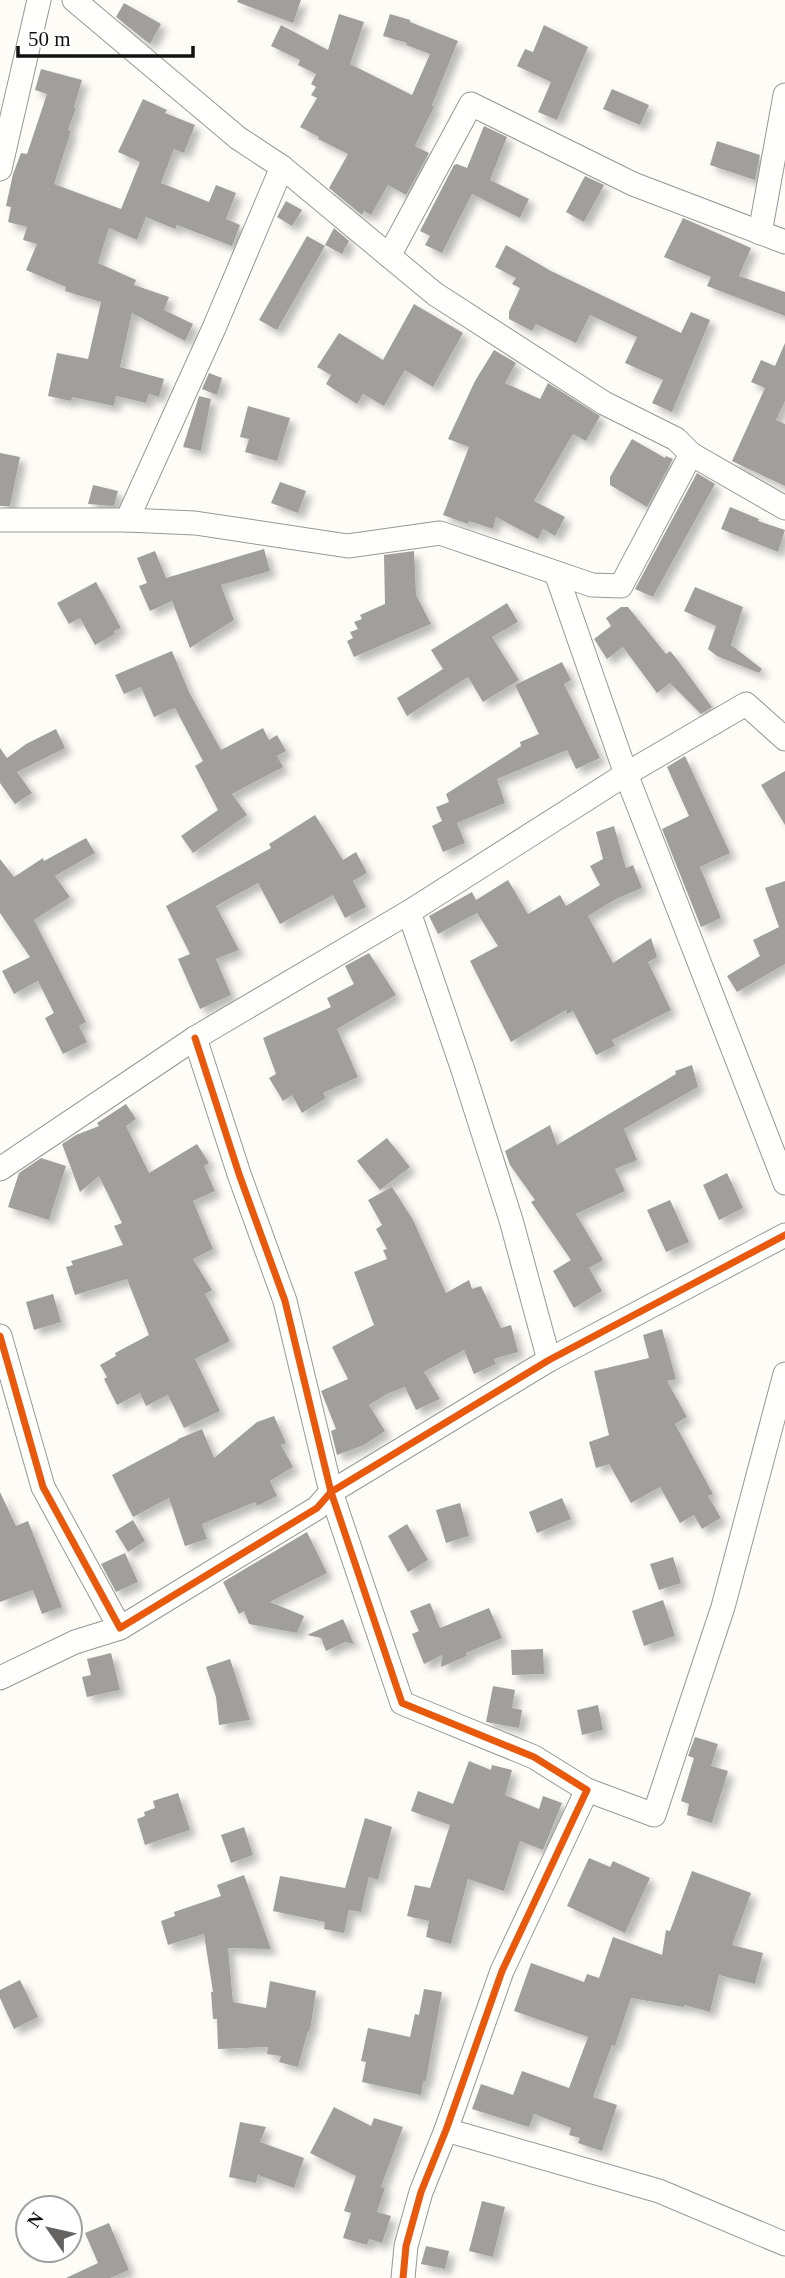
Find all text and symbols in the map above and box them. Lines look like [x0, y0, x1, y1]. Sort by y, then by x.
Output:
scale bar [18, 14, 192, 58]
text: 50 m [28, 27, 71, 51]
north arrow [14, 2194, 84, 2264]
text: N [23, 2208, 48, 2231]

